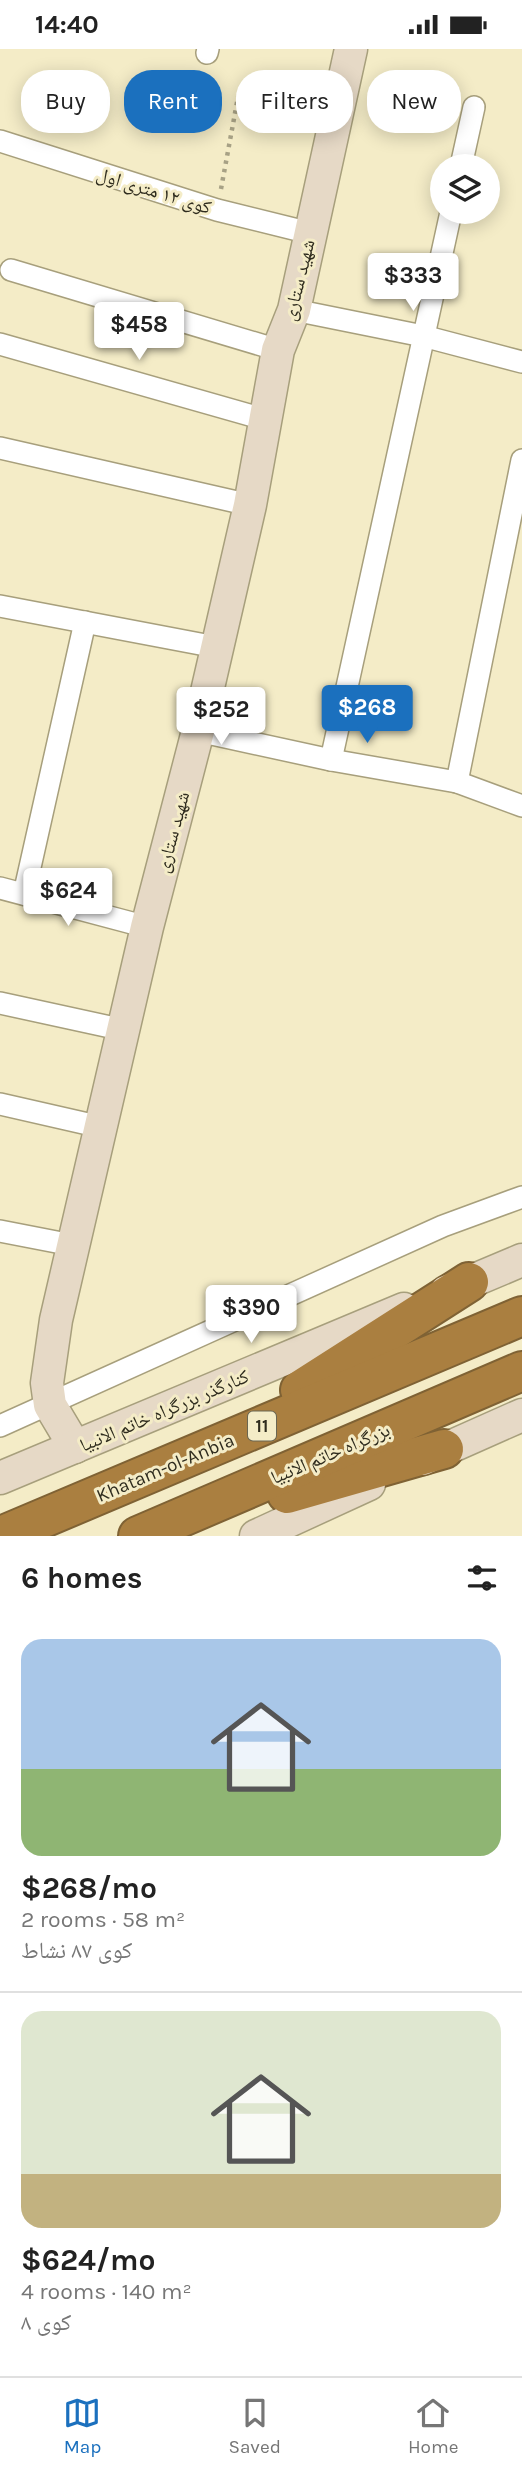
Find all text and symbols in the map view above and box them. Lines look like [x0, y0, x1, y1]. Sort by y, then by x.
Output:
text: 14:40 [35, 9, 99, 40]
chip: Buy [21, 70, 110, 133]
chip: Rent [124, 70, 222, 133]
chip: Filters [236, 70, 353, 133]
chip: New [367, 70, 461, 133]
map controls [430, 154, 500, 224]
button: layers [430, 154, 500, 224]
street label: کوی ۱۲ متری اول [94, 163, 214, 219]
street label: شهید ستاری [278, 237, 320, 323]
pin: $333 [372, 253, 454, 313]
text: $333 [384, 262, 442, 289]
pin: $458 [98, 303, 180, 362]
text: $458 [110, 311, 168, 338]
pin: $268 [326, 685, 408, 745]
pin: $252 [180, 687, 262, 747]
text: $268 [338, 694, 396, 721]
text: $252 [192, 696, 250, 723]
street label: شهید ستاری [152, 789, 194, 875]
pin: $624 [27, 869, 109, 928]
text: $624 [39, 877, 97, 904]
pin: $390 [210, 1285, 292, 1345]
text: $390 [222, 1294, 280, 1321]
street label: کنارگذر بزرگراه خاتم الانبیا [76, 1365, 253, 1457]
road number: 11 [248, 1411, 276, 1441]
street label: بزرگراه خاتم الانبیا [267, 1419, 394, 1490]
street label: Khatam-ol-Anbia [93, 1429, 238, 1507]
icon: filters [463, 1559, 501, 1597]
text: 6 homes [21, 1560, 143, 1596]
icon: home [198, 1684, 324, 1810]
text: $268/mo [21, 1870, 157, 1906]
text: 2 rooms · 58 m² [21, 1906, 185, 1933]
text: کوی ۸۷ نشاط [21, 1937, 132, 1964]
icon: home [198, 2056, 324, 2182]
text: $624/mo [21, 2242, 155, 2278]
text: 4 rooms · 140 m² [21, 2278, 192, 2305]
text: کوی ۸ [21, 2309, 71, 2336]
tab: Map [63, 2394, 101, 2458]
tab: Saved [228, 2394, 281, 2458]
tab: Home [408, 2394, 459, 2458]

